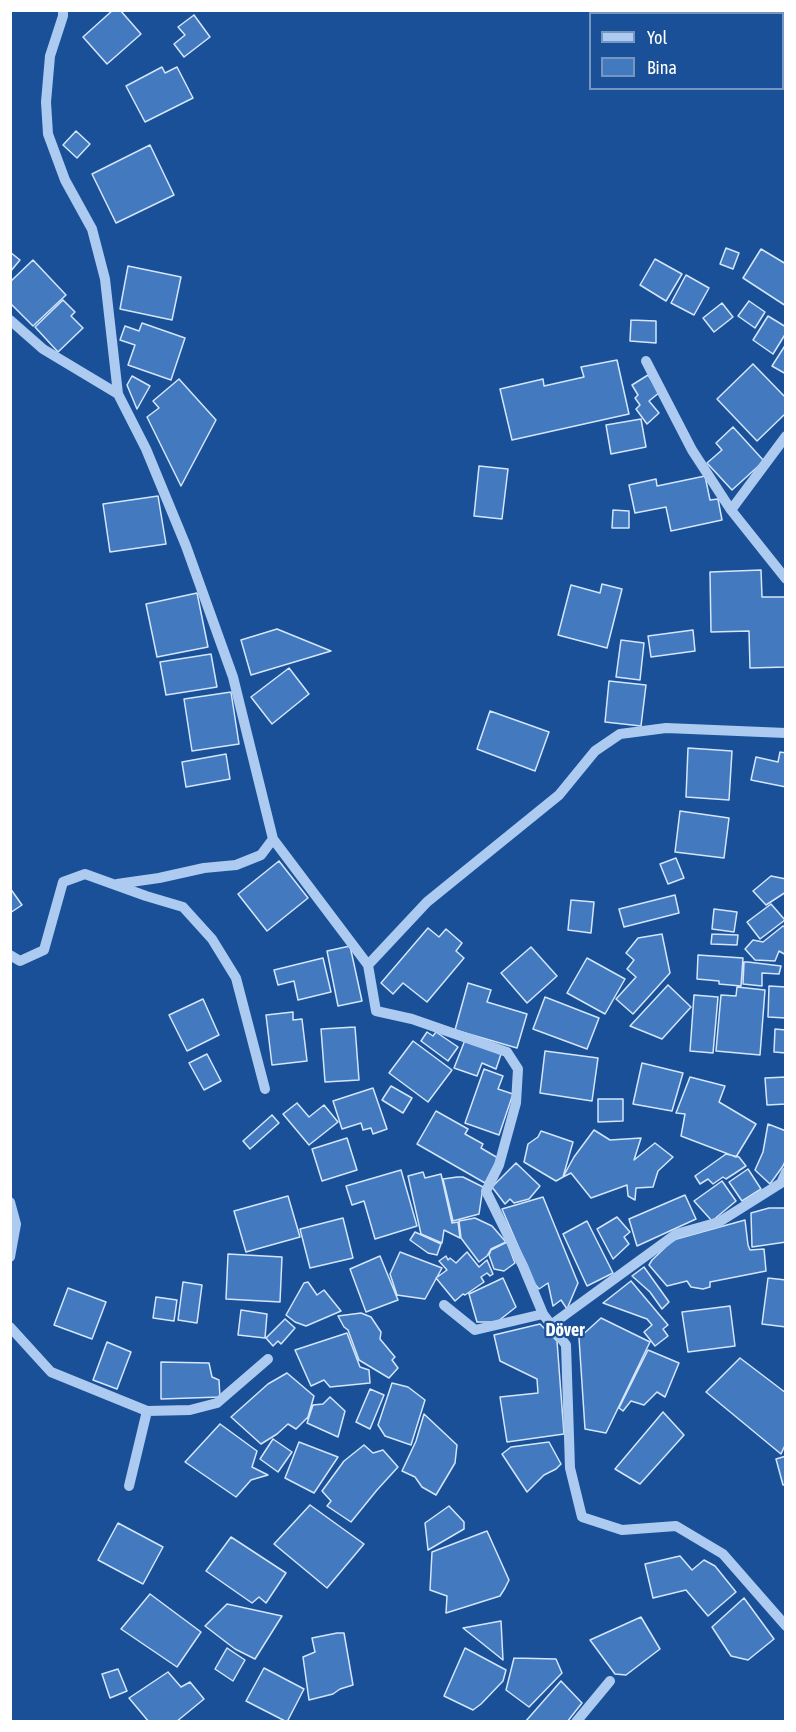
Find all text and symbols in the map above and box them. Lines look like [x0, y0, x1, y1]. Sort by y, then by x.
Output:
legend [589, 12, 784, 90]
text: Yol [647, 27, 667, 48]
text: Bina [647, 57, 677, 78]
district label: Döver [545, 1319, 585, 1341]

